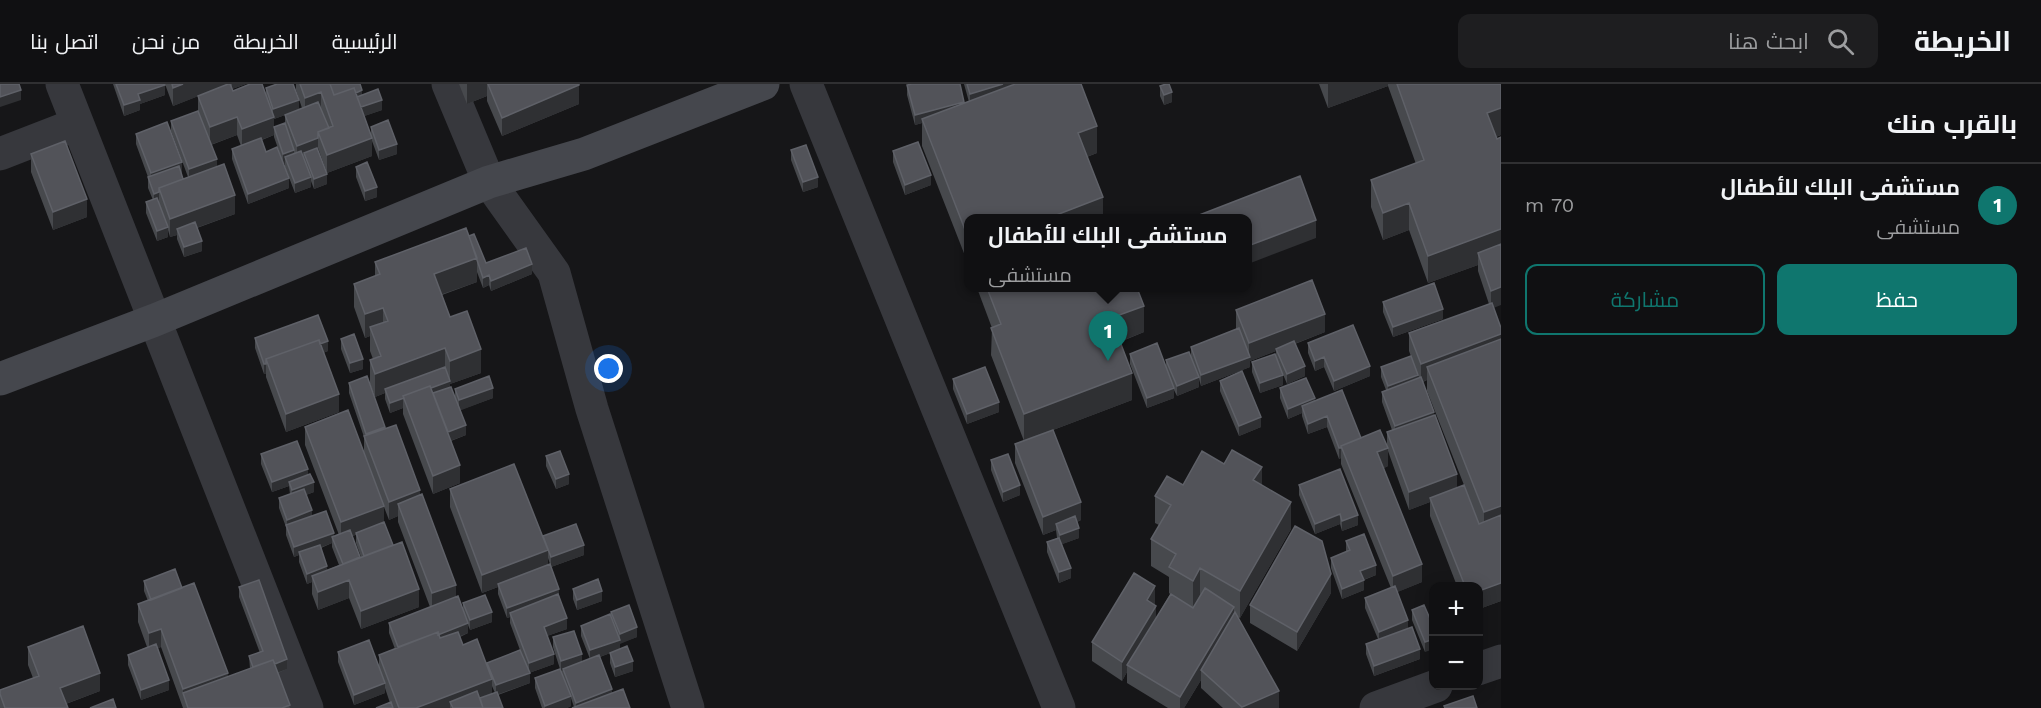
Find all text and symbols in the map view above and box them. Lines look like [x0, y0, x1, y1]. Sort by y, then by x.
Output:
search box [1458, 14, 1878, 68]
icon: search [1824, 25, 1857, 58]
text: الخريطة [1914, 25, 2011, 58]
text: اتصل بنا [30, 29, 99, 54]
text: من نحن [132, 29, 200, 54]
text: الخريطة [233, 29, 299, 54]
text: الرئيسية [332, 29, 398, 54]
text: ابحث هنا [1728, 29, 1809, 54]
text: بالقرب منك [1887, 109, 2017, 139]
text: مستشفى البلك للأطفال [1721, 175, 1960, 200]
text: 70 m [1525, 193, 1574, 217]
text: 1 [1993, 193, 2002, 217]
popup [964, 214, 1252, 292]
text: مستشفى [1876, 215, 1960, 239]
text: مستشفى البلك للأطفال [988, 223, 1228, 248]
text: مستشفى [988, 263, 1072, 287]
button: مشاركة [1525, 264, 1765, 335]
button: حفظ [1777, 264, 2017, 335]
pin: 1 [1088, 312, 1128, 361]
your location [594, 354, 623, 383]
map controls [1429, 582, 1483, 690]
button: + [1429, 582, 1483, 636]
button: − [1429, 636, 1483, 690]

